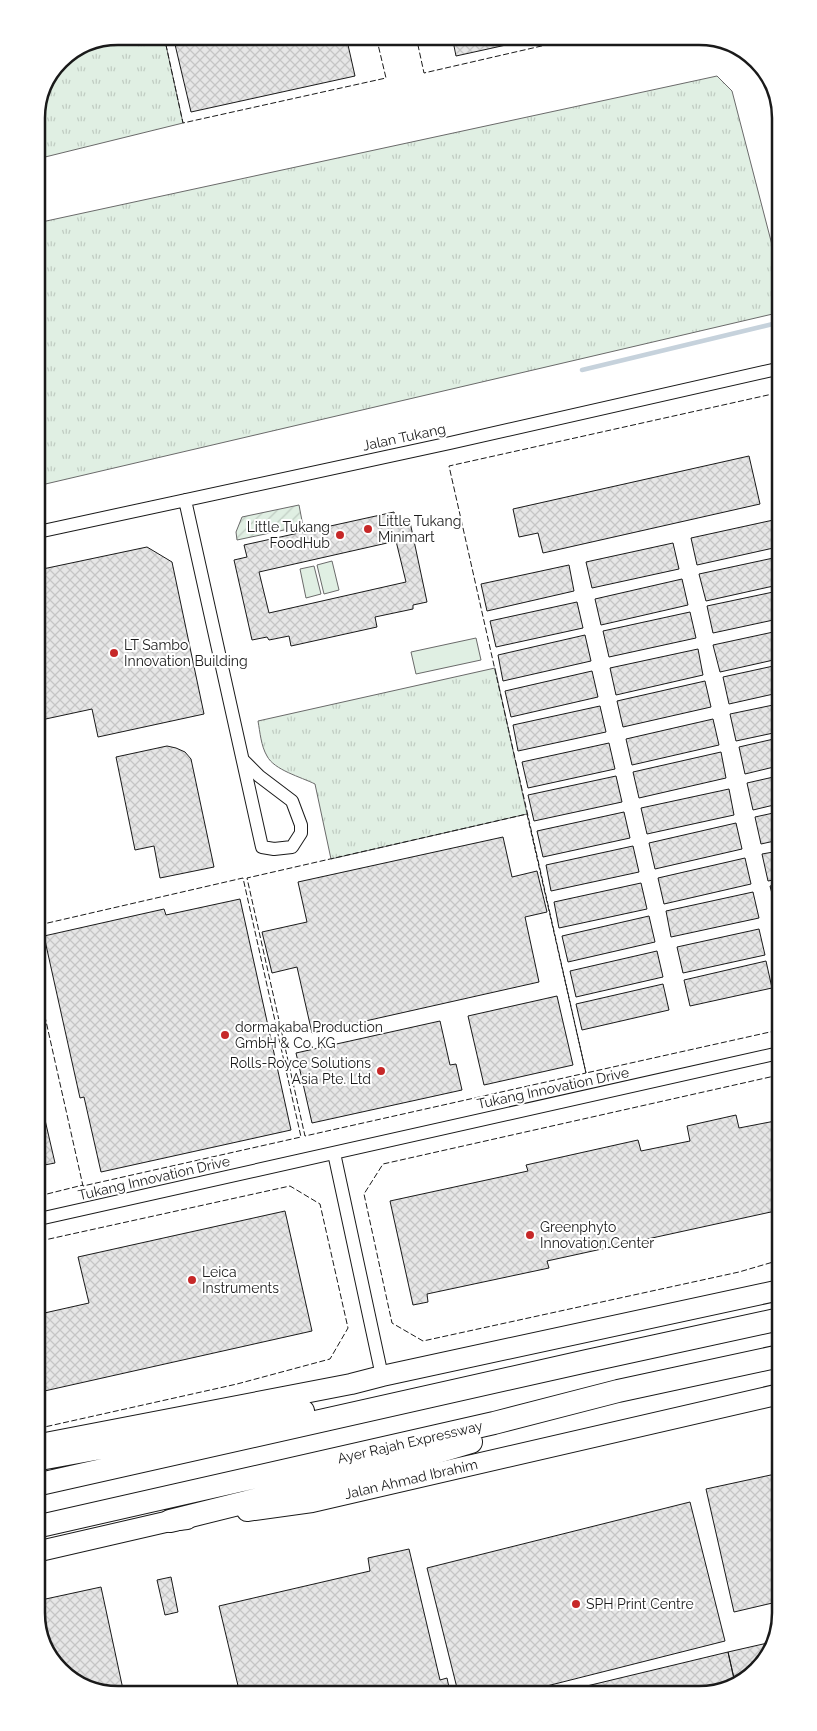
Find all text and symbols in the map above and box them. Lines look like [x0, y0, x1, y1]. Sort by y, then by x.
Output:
street label: Jalan Tukang [361, 420, 447, 454]
place label: Little Tukang Minimart [378, 513, 461, 545]
place label: Little Tukang FoodHub [247, 519, 330, 551]
marker: Little Tukang Minimart [362, 523, 374, 535]
marker: Little Tukang FoodHub [334, 529, 346, 541]
place label: LT Sambo Innovation Building [124, 637, 248, 669]
marker: LT Sambo Innovation Building [108, 647, 120, 659]
place label: dormakaba Production GmbH & Co. KG [235, 1019, 383, 1051]
marker: dormakaba Production GmbH & Co. KG [219, 1029, 231, 1041]
place label: Rolls-Royce Solutions Asia Pte. Ltd [230, 1055, 371, 1087]
street label: Tukang Innovation Drive [476, 1064, 630, 1112]
marker: Rolls-Royce Solutions Asia Pte. Ltd [375, 1065, 387, 1077]
street label: Tukang Innovation Drive [77, 1153, 231, 1203]
place label: Greenphyto Innovation Center [540, 1219, 654, 1251]
marker: Greenphyto Innovation Center [524, 1229, 536, 1241]
place label: Leica Instruments [202, 1264, 279, 1296]
marker: Leica Instruments [186, 1274, 198, 1286]
street label: Ayer Rajah Expressway [336, 1417, 485, 1467]
street label: Jalan Ahmad Ibrahim [343, 1456, 479, 1502]
place label: SPH Print Centre [586, 1596, 694, 1612]
marker: SPH Print Centre [570, 1598, 582, 1610]

